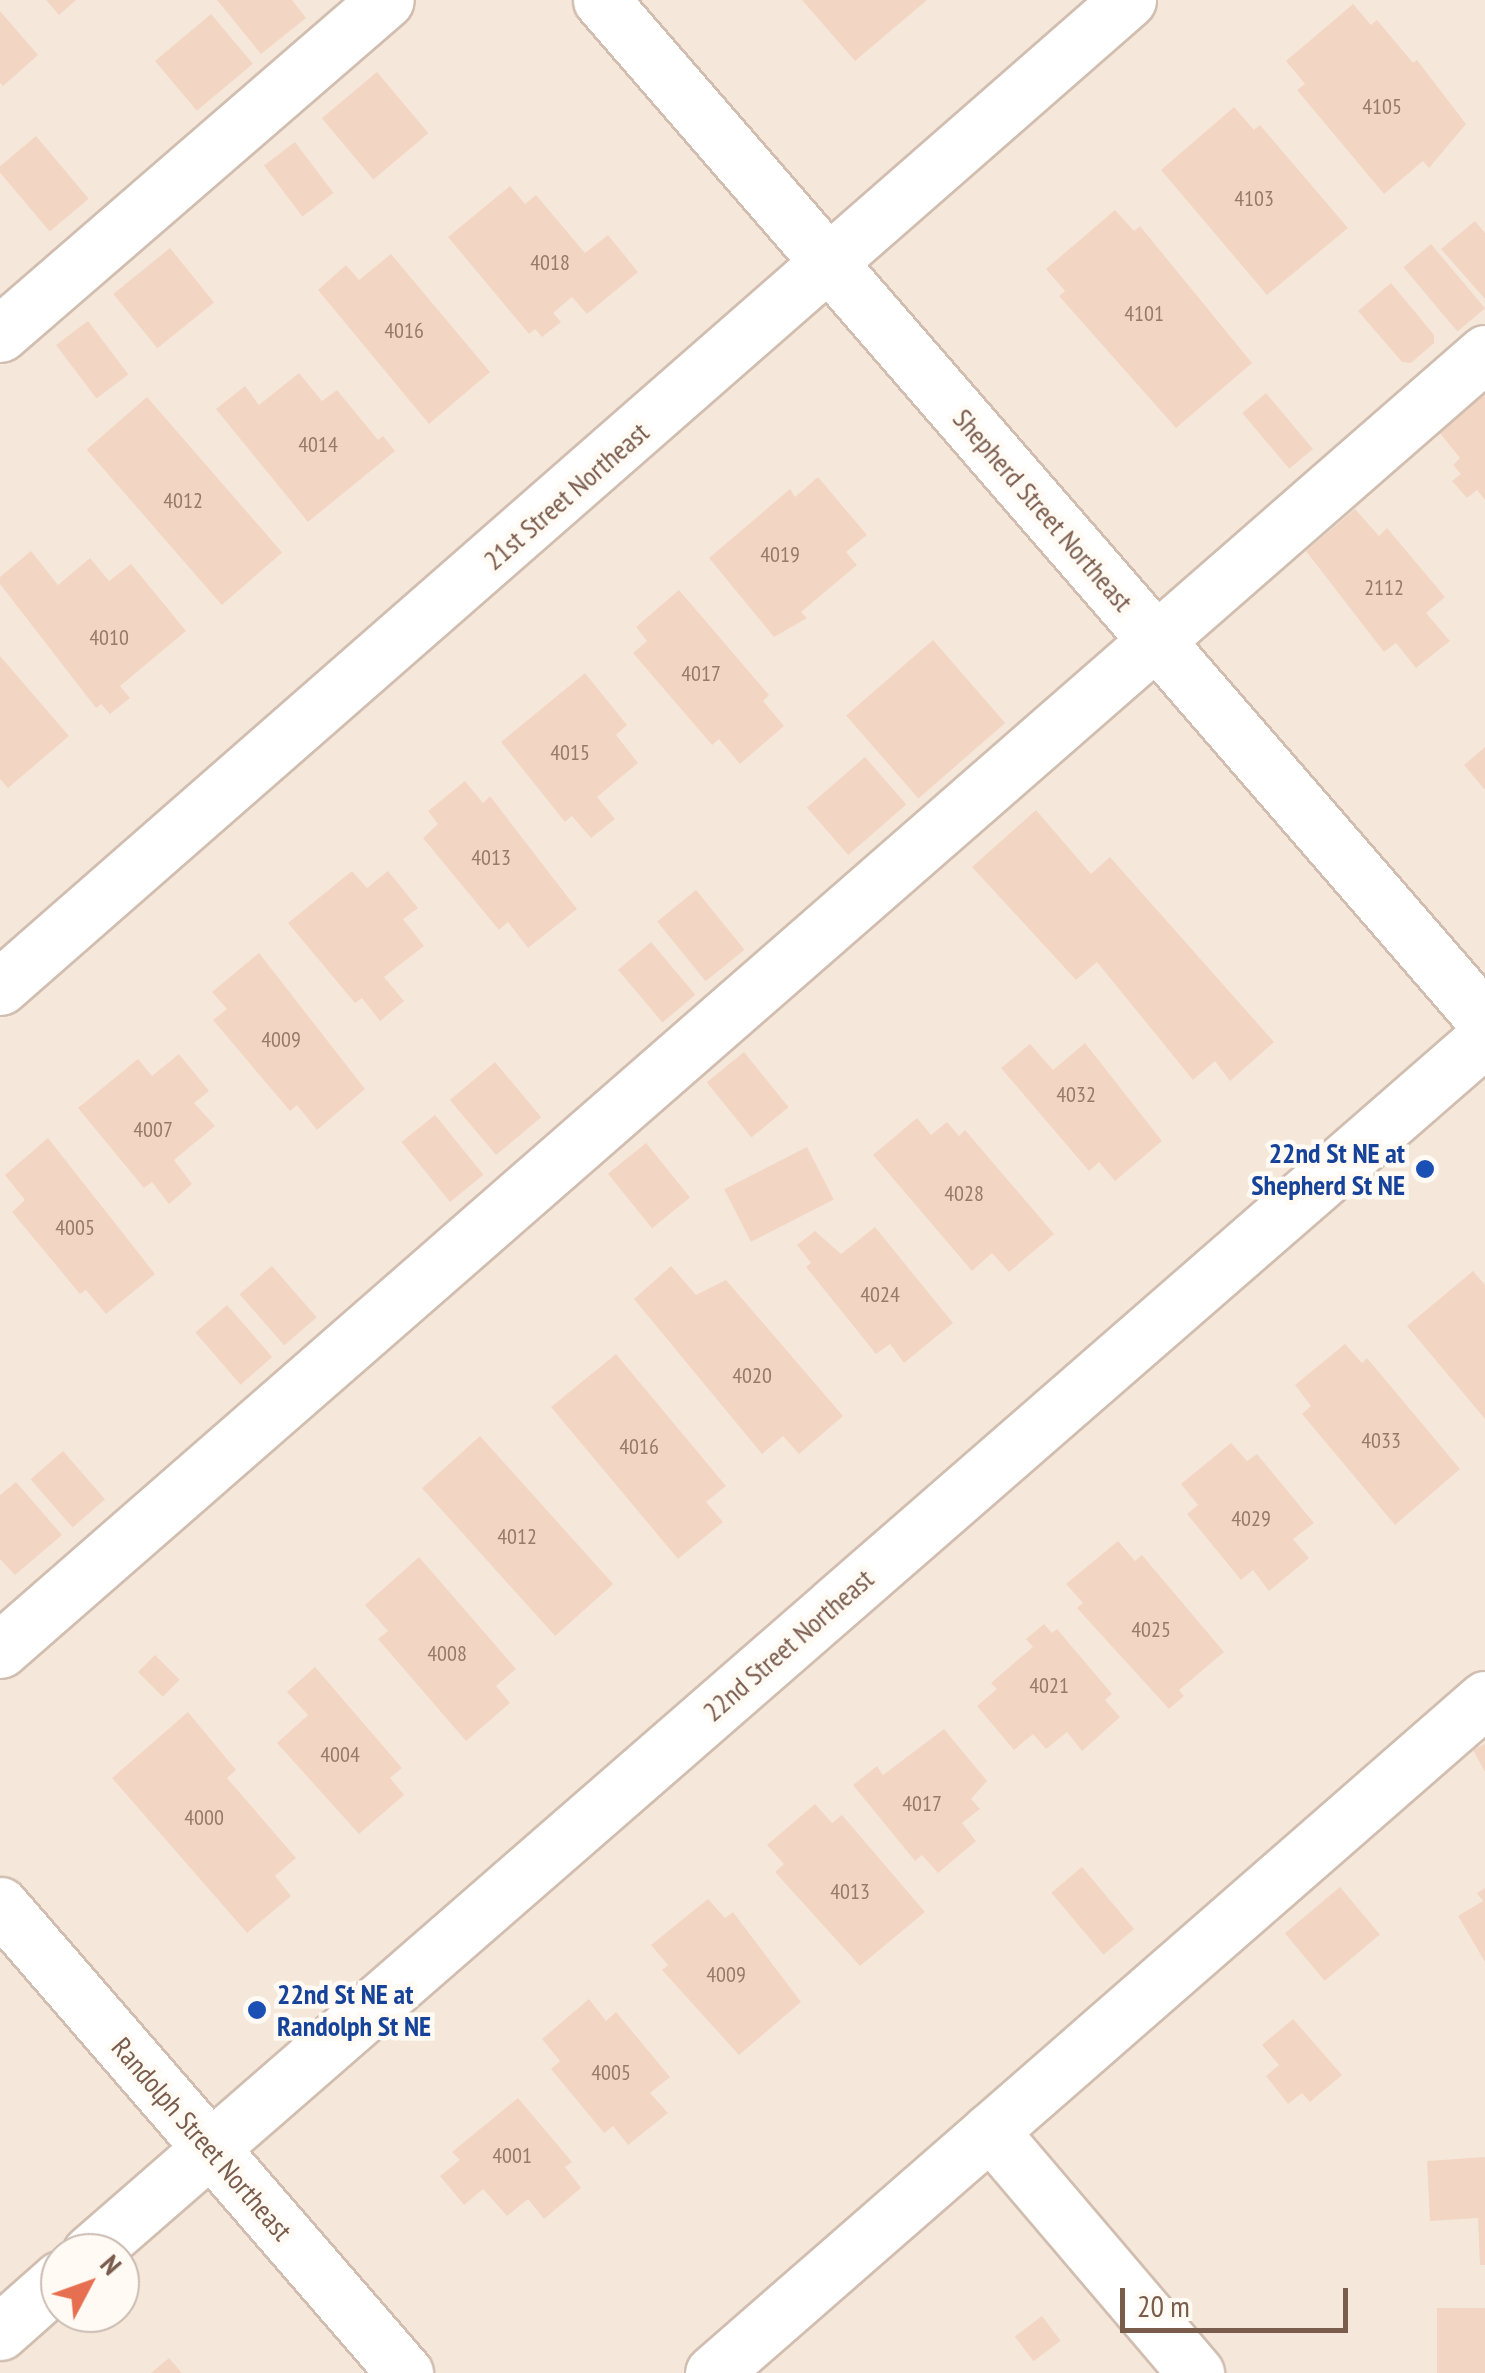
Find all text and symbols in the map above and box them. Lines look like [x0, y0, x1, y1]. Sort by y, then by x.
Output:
house number: 4105 [1362, 94, 1402, 120]
house number: 4103 [1234, 186, 1274, 212]
house number: 4018 [530, 250, 570, 276]
house number: 4101 [1124, 301, 1164, 327]
house number: 4016 [384, 318, 424, 344]
street label: Shepherd Street Northeast [946, 402, 1140, 618]
street label: 21st Street Northeast [477, 415, 655, 577]
house number: 4014 [298, 432, 338, 458]
house number: 4012 [163, 488, 203, 514]
house number: 4019 [760, 542, 800, 568]
house number: 2112 [1364, 575, 1404, 601]
house number: 4010 [89, 625, 129, 651]
house number: 4017 [681, 661, 721, 687]
house number: 4015 [550, 740, 590, 766]
house number: 4013 [471, 845, 511, 871]
house number: 4009 [261, 1027, 301, 1053]
house number: 4032 [1056, 1082, 1096, 1108]
house number: 4007 [133, 1117, 173, 1143]
place label: 22nd St NE at Shepherd St NE [1251, 1136, 1405, 1202]
marker: 22nd St NE at Shepherd St NE [1414, 1158, 1436, 1180]
house number: 4028 [944, 1181, 984, 1207]
house number: 4005 [55, 1215, 95, 1241]
house number: 4024 [860, 1282, 900, 1308]
house number: 4020 [732, 1363, 772, 1389]
house number: 4033 [1361, 1428, 1401, 1454]
house number: 4016 [619, 1434, 659, 1460]
house number: 4029 [1231, 1506, 1271, 1532]
house number: 4012 [497, 1524, 537, 1550]
street label: 22nd Street Northeast [696, 1562, 880, 1728]
house number: 4025 [1131, 1617, 1171, 1643]
house number: 4008 [427, 1641, 467, 1667]
house number: 4021 [1029, 1673, 1069, 1699]
house number: 4004 [320, 1742, 360, 1768]
house number: 4017 [902, 1791, 942, 1817]
house number: 4000 [184, 1805, 224, 1831]
house number: 4013 [830, 1879, 870, 1905]
house number: 4009 [706, 1962, 746, 1988]
place label: 22nd St NE at Randolph St NE [277, 1977, 431, 2043]
marker: 22nd St NE at Randolph St NE [246, 1999, 268, 2021]
street label: Randolph Street Northeast [105, 2031, 299, 2247]
house number: 4005 [591, 2060, 631, 2086]
house number: 4001 [492, 2143, 532, 2169]
north arrow [40, 2233, 140, 2333]
text: N [93, 2246, 130, 2282]
scale bar [1125, 2268, 1352, 2330]
text: 20 m [1137, 2286, 1190, 2325]

